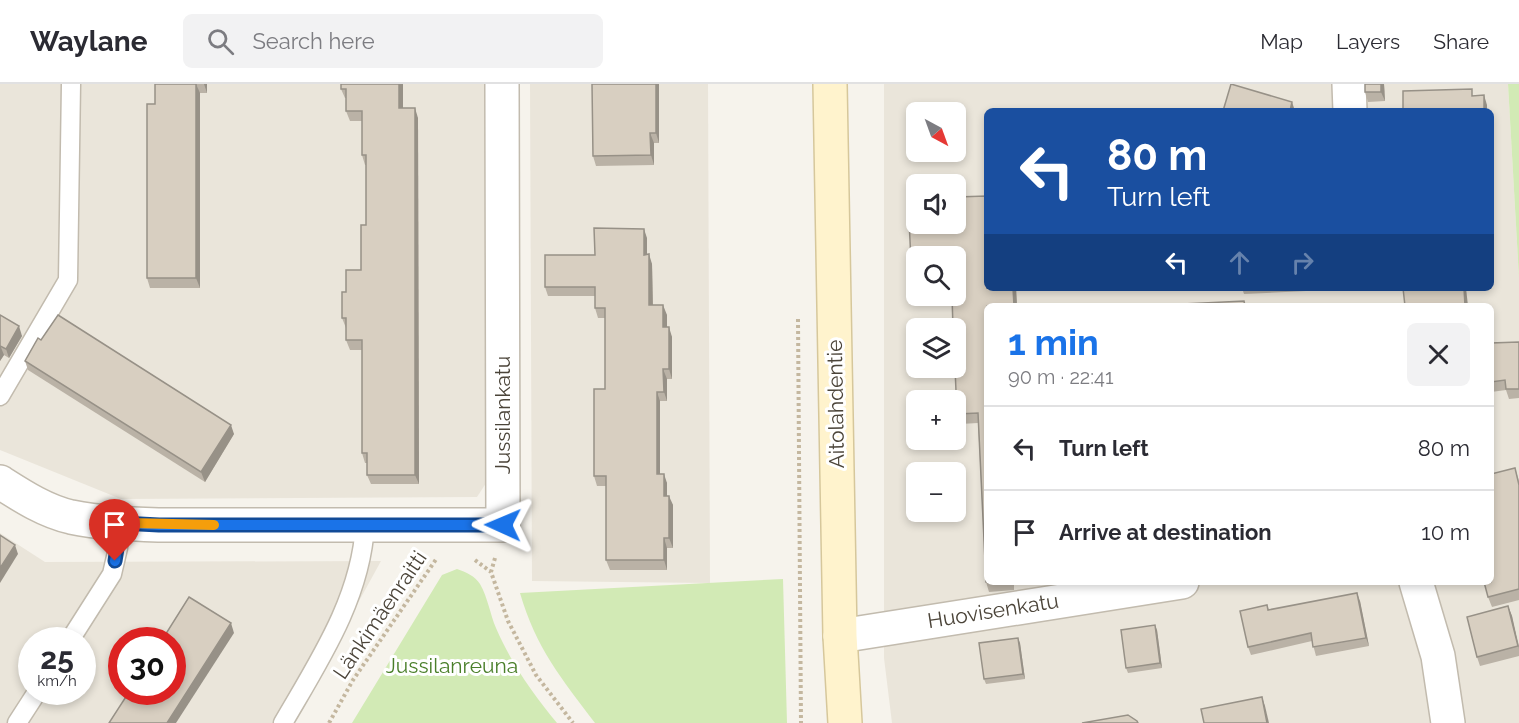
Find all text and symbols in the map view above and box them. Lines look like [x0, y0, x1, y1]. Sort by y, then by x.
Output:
search box [183, 14, 603, 68]
text: Waylane [30, 25, 147, 58]
icon: search [204, 25, 237, 58]
text: Search here [252, 28, 375, 54]
text: Map [1260, 29, 1303, 54]
text: Layers [1336, 29, 1400, 54]
text: Share [1433, 29, 1489, 54]
north arrow [906, 102, 966, 162]
map controls [906, 102, 966, 522]
text: 80 m [1107, 131, 1207, 180]
icon: left [1008, 132, 1086, 210]
button: sound [906, 174, 966, 234]
text: Turn left [1107, 181, 1210, 212]
button: search [906, 246, 966, 306]
icon: left [1160, 246, 1193, 279]
icon: ahead [1223, 246, 1256, 279]
icon: right [1286, 246, 1319, 279]
button: layers [906, 318, 966, 378]
text: 1 min [1008, 321, 1099, 363]
button: close [1407, 323, 1470, 386]
street label: Aitolahdentie [822, 339, 849, 469]
street label: Jussilankatu [490, 356, 515, 474]
text: 90 m · 22:41 [1008, 365, 1114, 389]
button: + [906, 390, 966, 450]
icon: left [1008, 432, 1041, 465]
text: Turn left [1059, 435, 1149, 461]
text: 80 m [1418, 435, 1470, 461]
button: − [906, 462, 966, 522]
position arrow [471, 493, 535, 557]
pin [89, 499, 140, 561]
icon: arrive [98, 508, 131, 541]
icon: arrive [1008, 516, 1041, 549]
text: Arrive at destination [1059, 519, 1272, 545]
text: 10 m [1421, 519, 1470, 545]
street label: Länkimäenraitti [328, 546, 432, 683]
street label: Huovisenkatu [926, 588, 1060, 633]
speed limit sign: 30 [108, 627, 186, 705]
text: 25 [40, 641, 74, 676]
park label: Jussilanreuna [386, 653, 518, 678]
text: km/h [37, 672, 77, 690]

